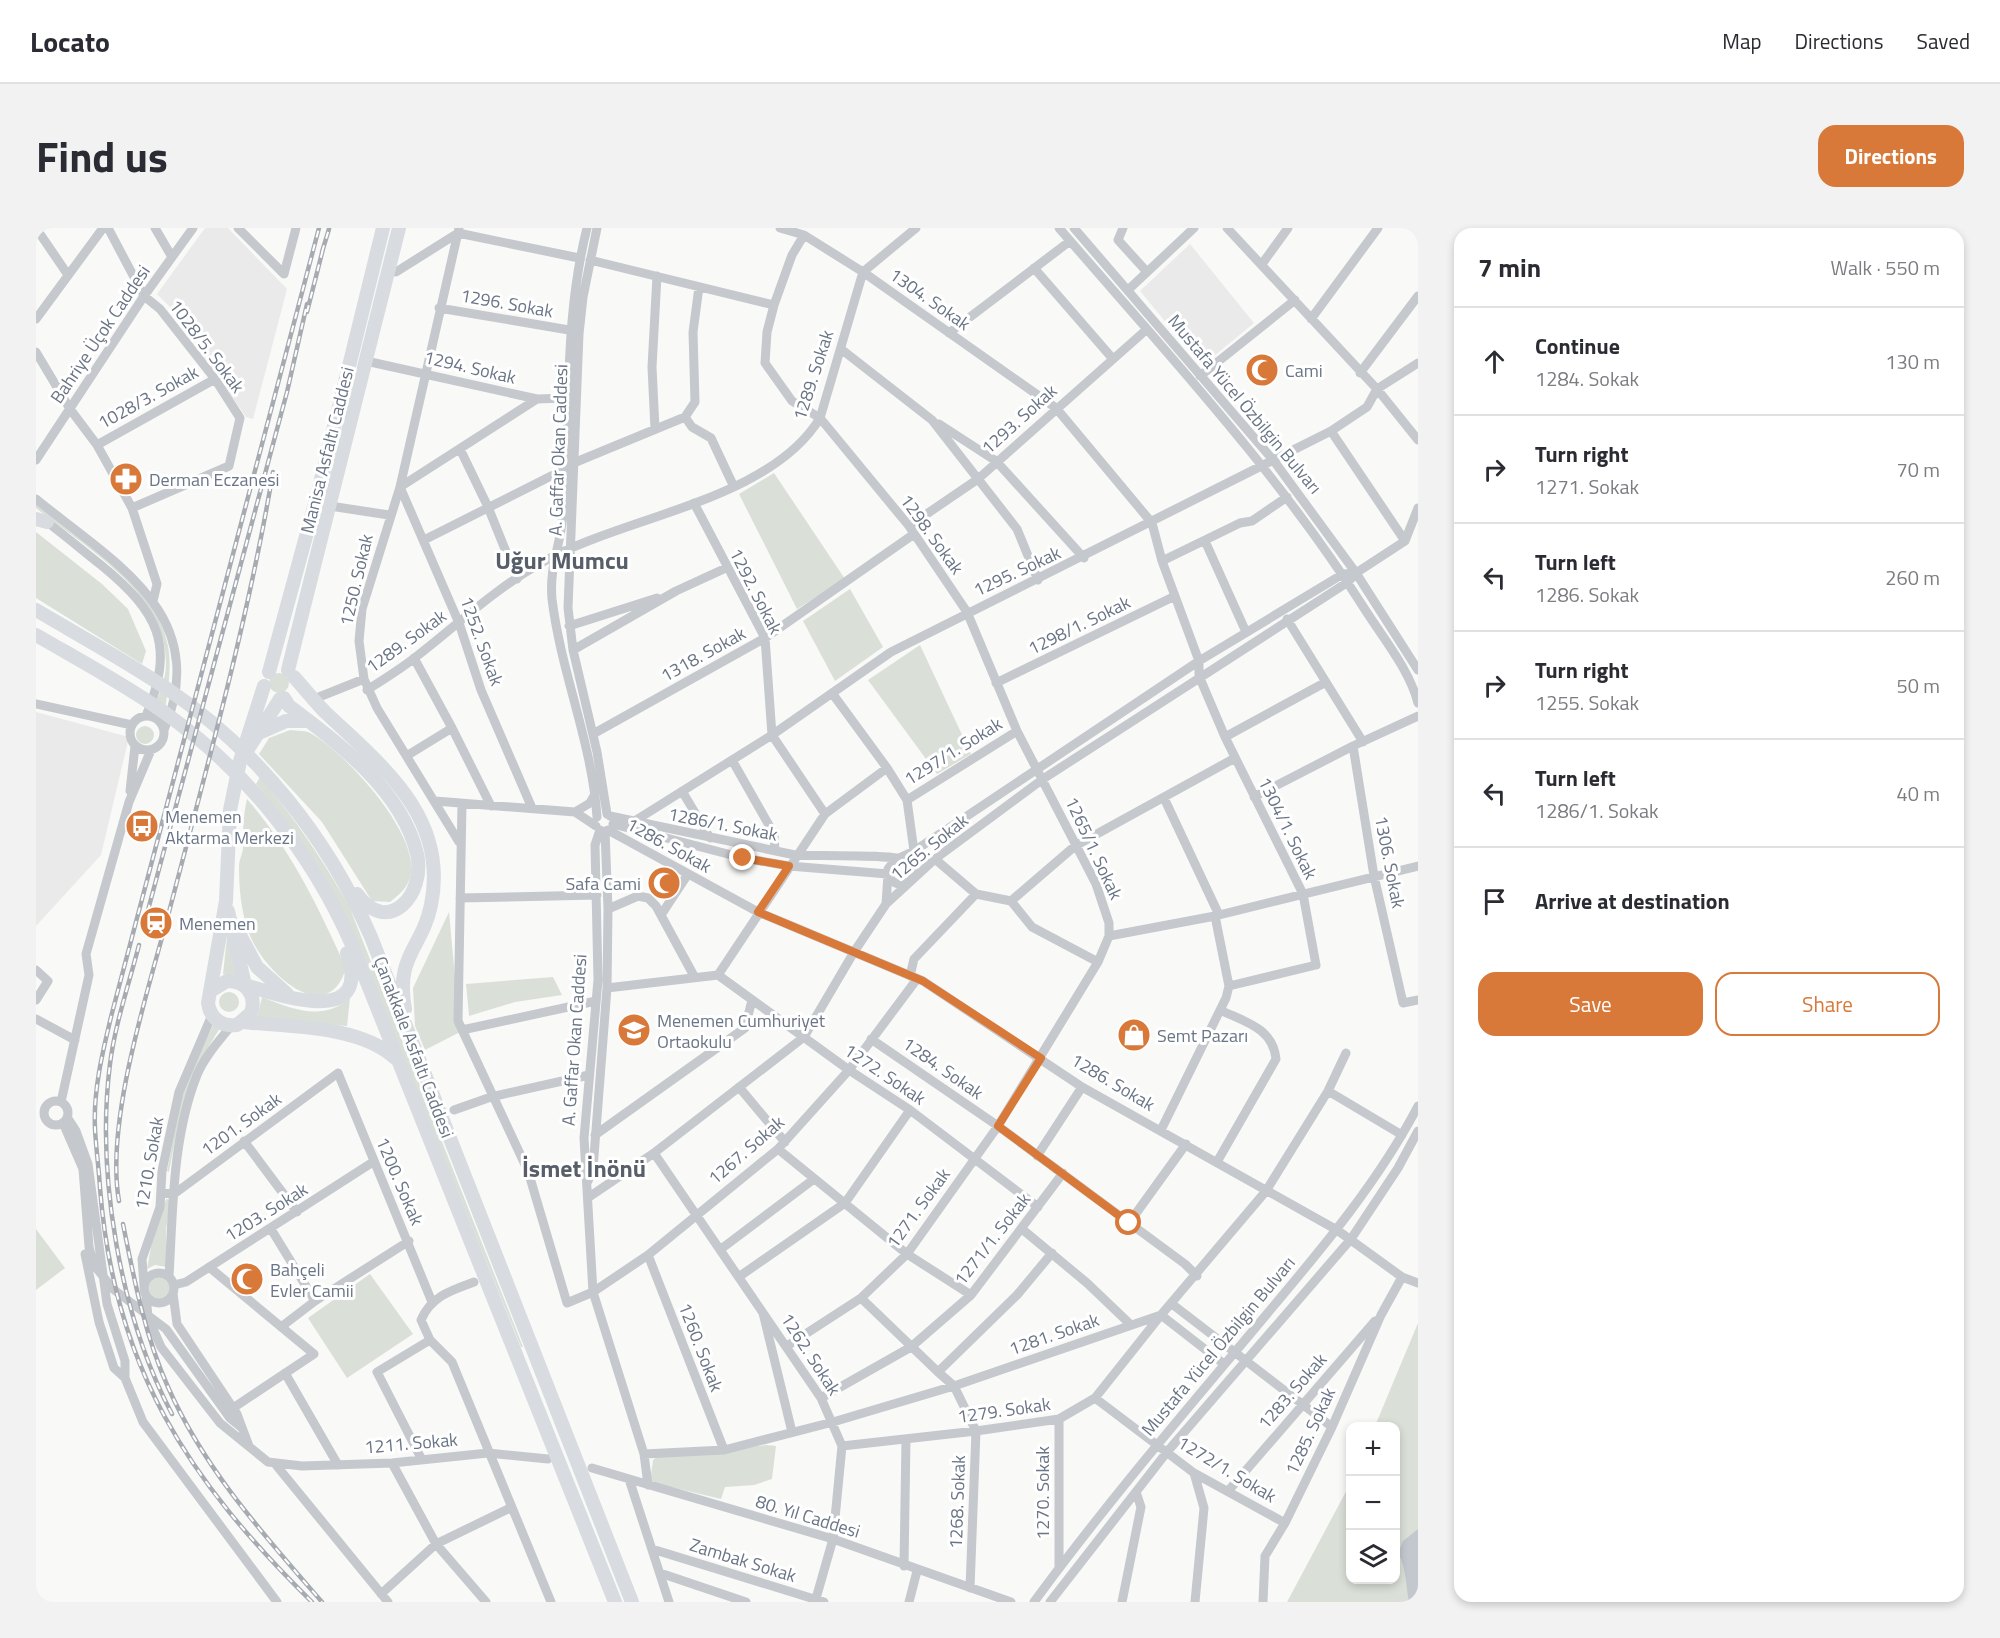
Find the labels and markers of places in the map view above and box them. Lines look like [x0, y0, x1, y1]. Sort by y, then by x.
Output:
mosque icon: Cami [1244, 352, 1280, 388]
place label: Cami [1285, 357, 1323, 384]
pharmacy icon: Derman Eczanesi [108, 461, 144, 497]
place label: Derman Eczanesi [149, 466, 280, 493]
place label: Menemen Aktarma Merkezi [165, 803, 294, 851]
bus stop icon: Menemen Aktarma Merkezi [124, 808, 160, 844]
mosque icon: Safa Cami [646, 865, 682, 901]
place label: Safa Cami [565, 870, 641, 897]
station icon: Menemen [138, 905, 174, 941]
place label: Menemen [179, 910, 256, 937]
place label: Menemen Cumhuriyet Ortaokulu [657, 1007, 826, 1055]
school or university icon: Menemen Cumhuriyet Ortaokulu [616, 1012, 652, 1048]
shop icon: Semt Pazarı [1116, 1017, 1152, 1053]
place label: Semt Pazarı [1157, 1022, 1248, 1049]
place label: Bahçeli Evler Camii [270, 1256, 354, 1304]
mosque icon: Bahçeli Evler Camii [229, 1261, 265, 1297]

